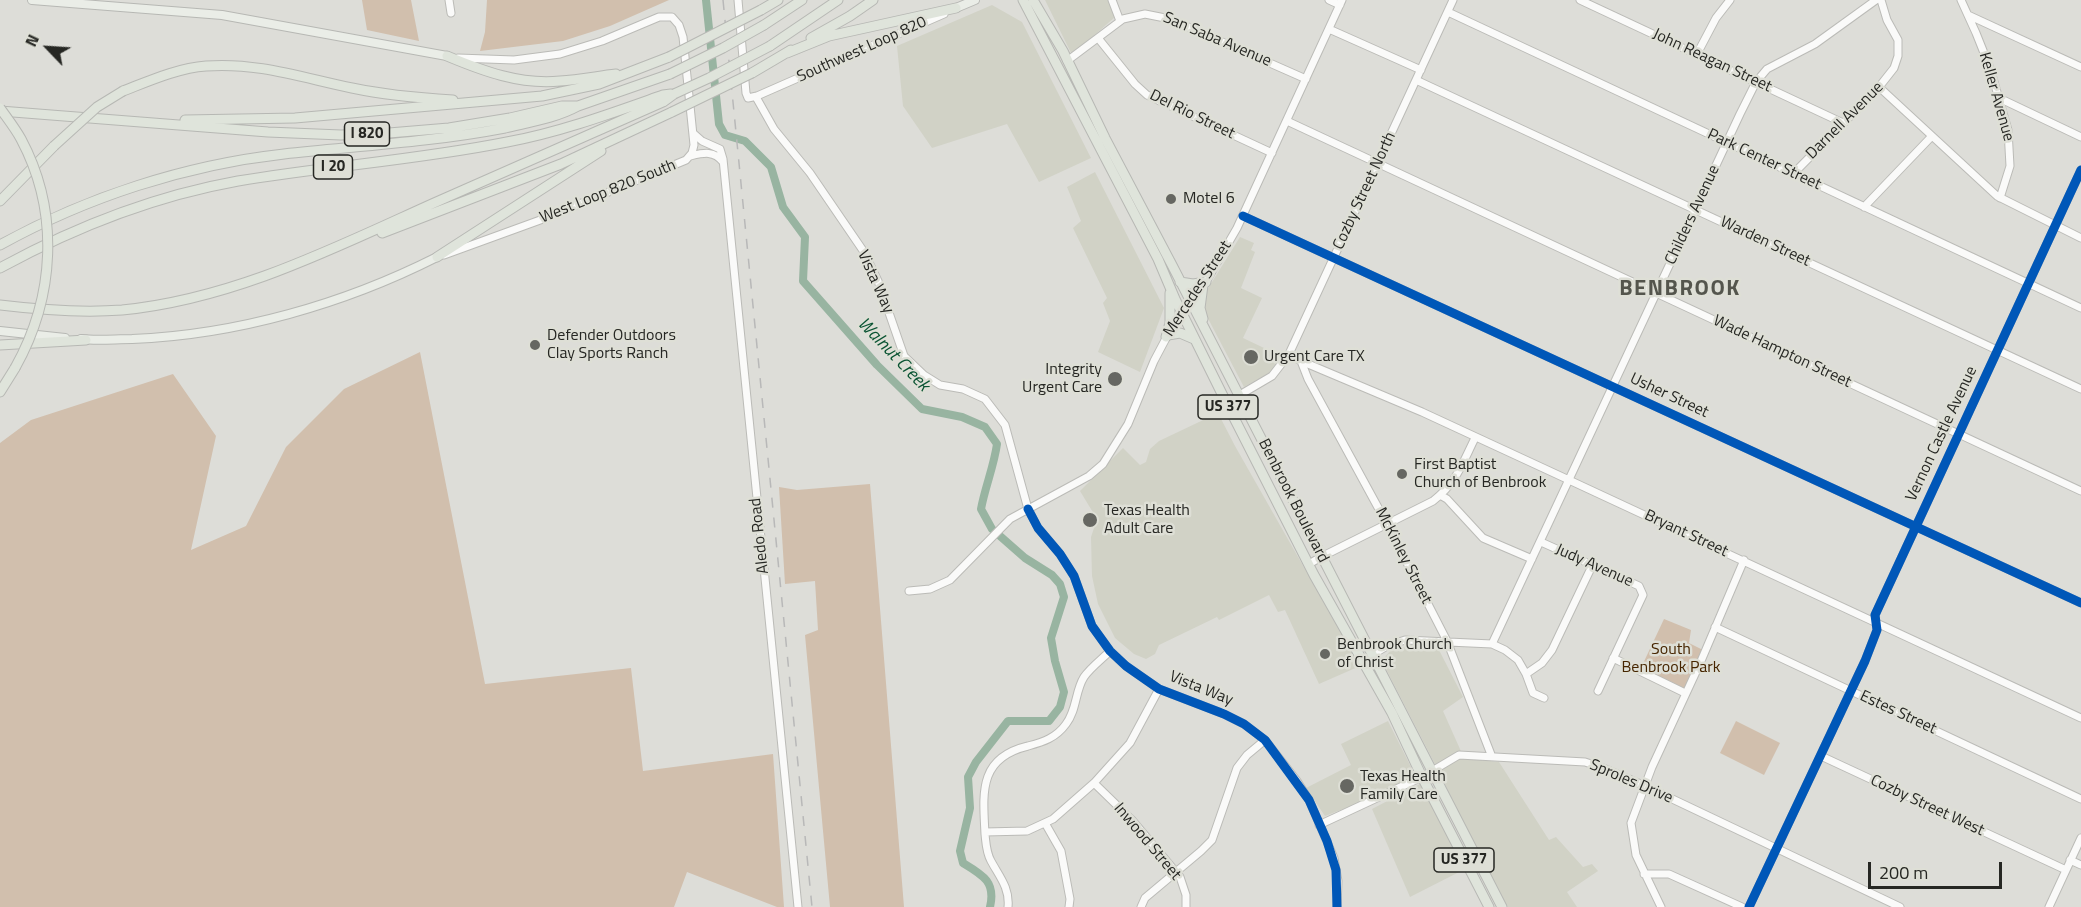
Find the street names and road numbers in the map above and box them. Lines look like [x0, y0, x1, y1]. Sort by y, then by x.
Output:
street label: San Saba Avenue [1160, 9, 1274, 71]
street label: Southwest Loop 820 [794, 13, 930, 87]
street label: John Reagan Street [1649, 25, 1775, 97]
street label: Keller Avenue [1974, 50, 2018, 144]
street label: Darnell Avenue [1802, 78, 1888, 164]
street label: Del Rio Street [1146, 86, 1238, 144]
road number: I 820 [344, 122, 389, 146]
street label: Park Center Street [1704, 125, 1824, 195]
street label: Cozby Street North [1329, 129, 1401, 253]
road number: I 20 [314, 155, 352, 179]
street label: West Loop 820 South [537, 156, 679, 228]
street label: Childers Avenue [1662, 162, 1724, 268]
street label: Warden Street [1717, 213, 1813, 271]
street label: Mercedes Street [1160, 237, 1236, 341]
street label: Vista Way [853, 247, 897, 317]
street label: Wade Hampton Street [1710, 312, 1854, 392]
street label: Vernon Castle Avenue [1902, 363, 1982, 505]
street label: Usher Street [1627, 369, 1711, 423]
road number: US 377 [1198, 395, 1258, 419]
street label: Benbrook Boulevard [1254, 436, 1332, 566]
street label: Aledo Road [746, 497, 774, 575]
street label: McKinley Street [1370, 505, 1436, 607]
street label: Bryant Street [1641, 506, 1731, 562]
street label: Judy Avenue [1552, 540, 1636, 592]
street label: Vista Way [1166, 668, 1236, 710]
street label: Estes Street [1857, 687, 1939, 739]
street label: Sproles Drive [1586, 756, 1676, 808]
street label: Cozby Street West [1867, 771, 1987, 841]
street label: Inwood Street [1109, 800, 1185, 884]
road number: US 377 [1434, 848, 1494, 872]

